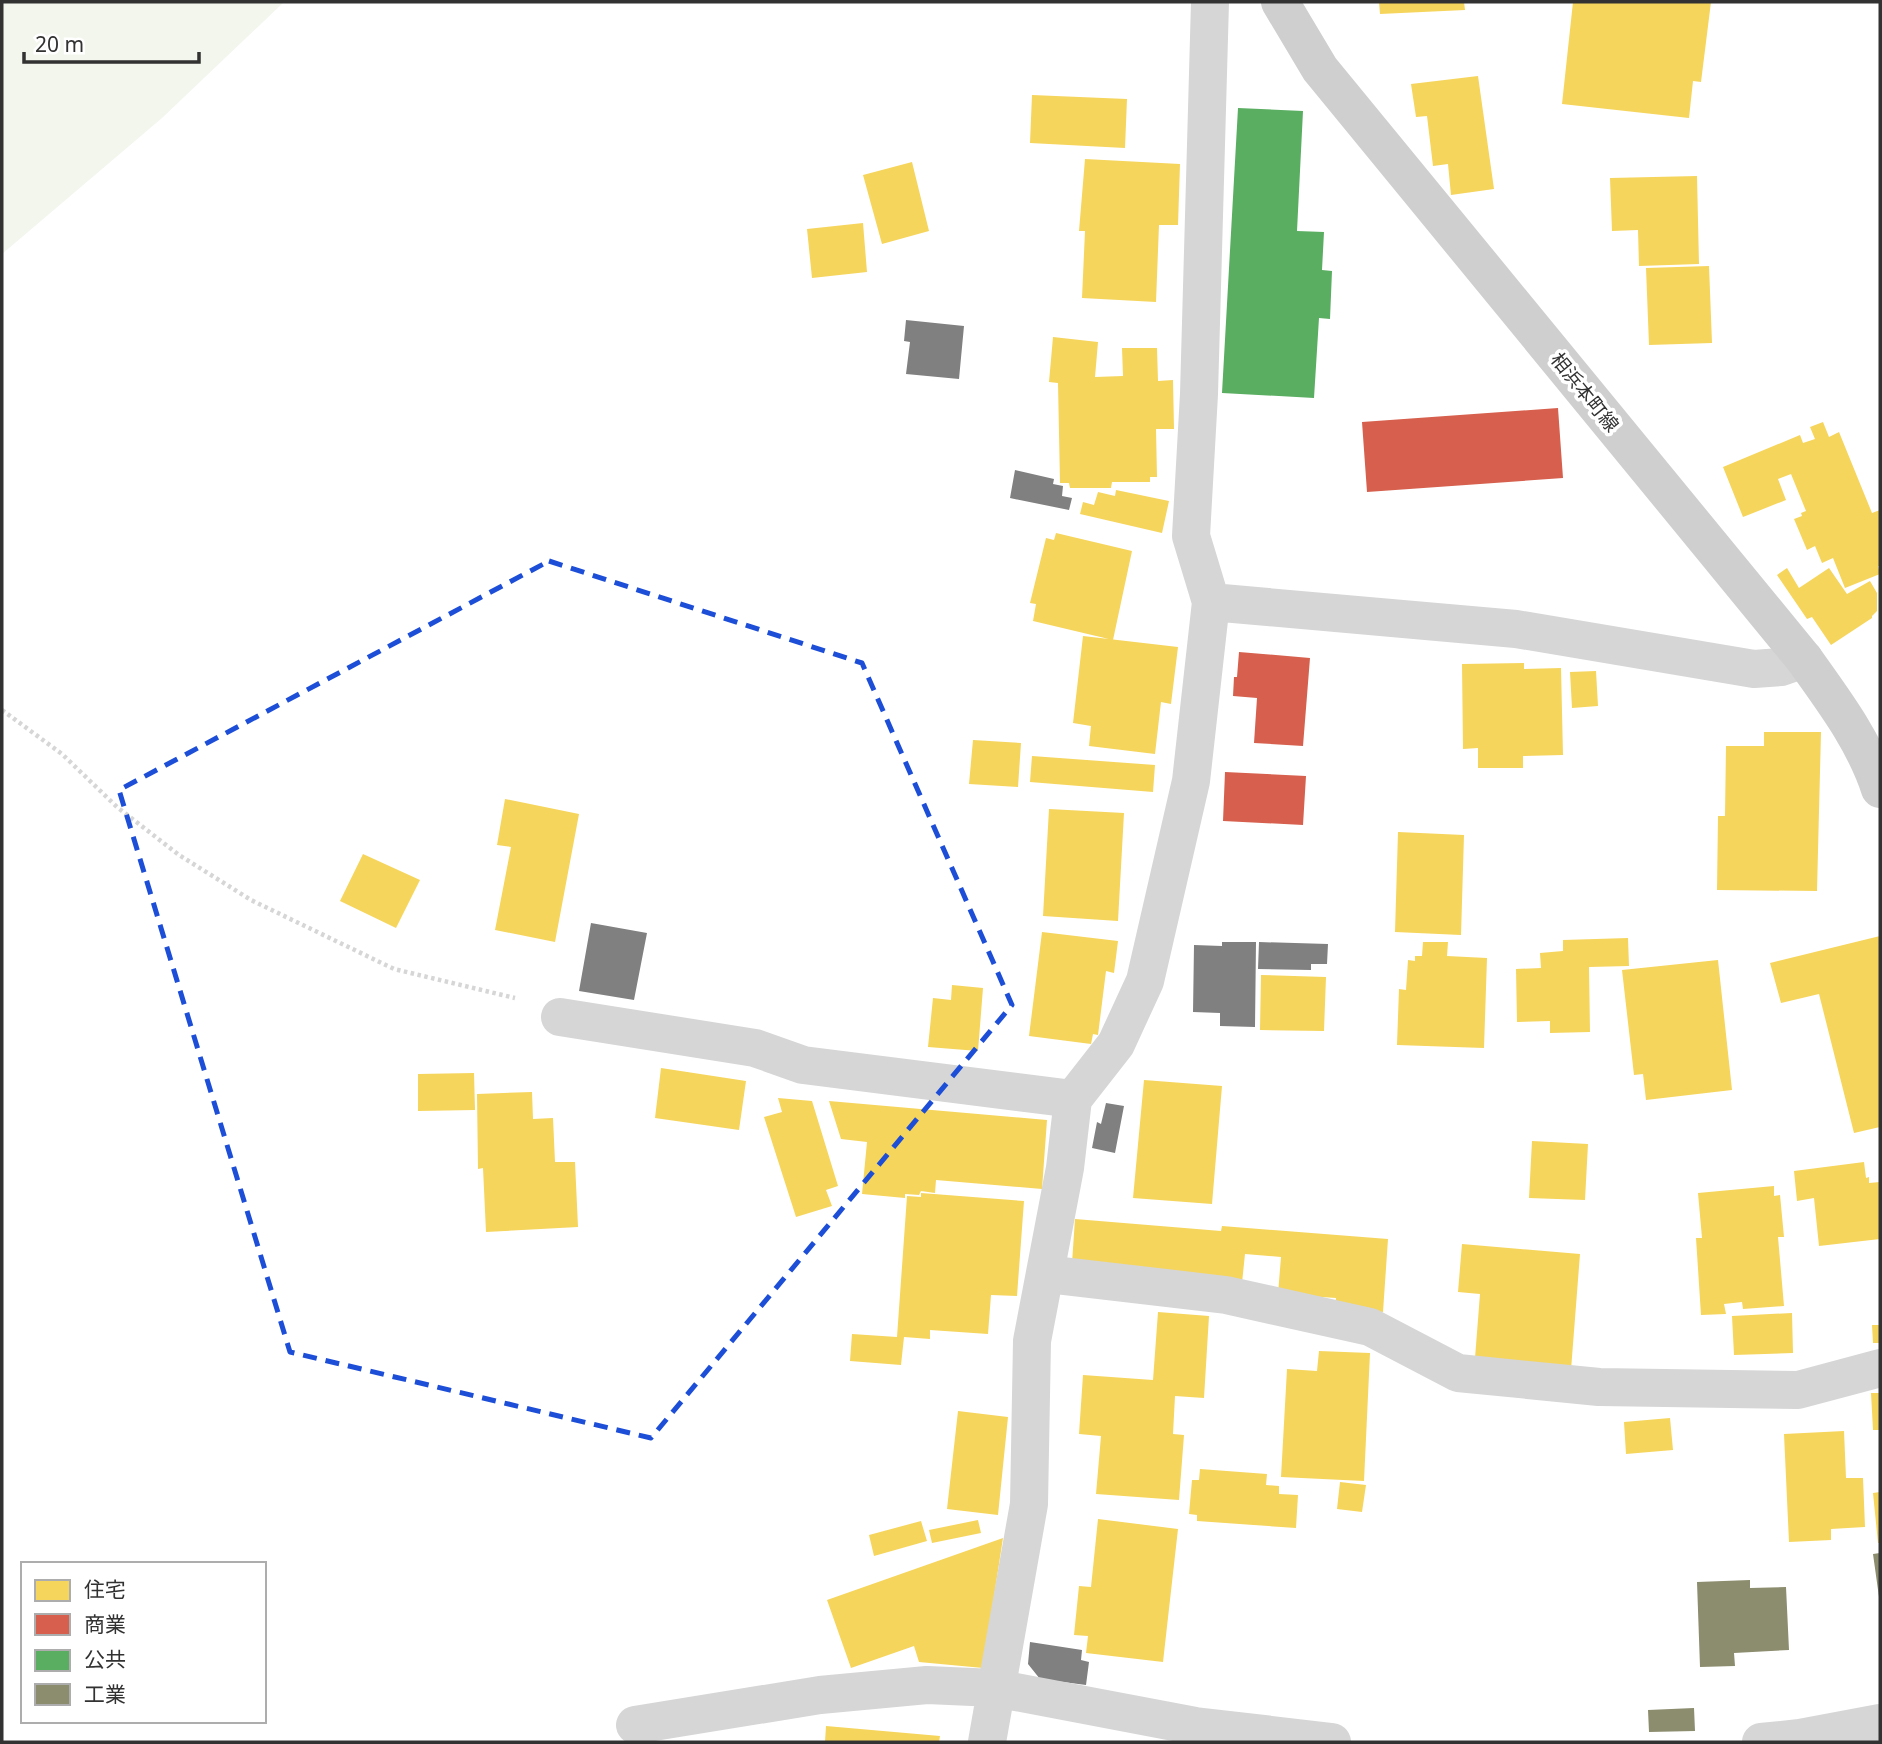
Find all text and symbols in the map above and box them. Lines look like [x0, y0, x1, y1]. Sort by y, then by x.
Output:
scale bar [24, 21, 200, 65]
text: 20 m [35, 30, 84, 58]
street label: 相浜本町線 [1545, 347, 1625, 437]
legend [21, 1562, 266, 1723]
text: 住宅 [84, 1575, 126, 1603]
text: 商業 [84, 1610, 126, 1638]
text: 公共 [84, 1645, 126, 1673]
text: 工業 [84, 1680, 126, 1708]

